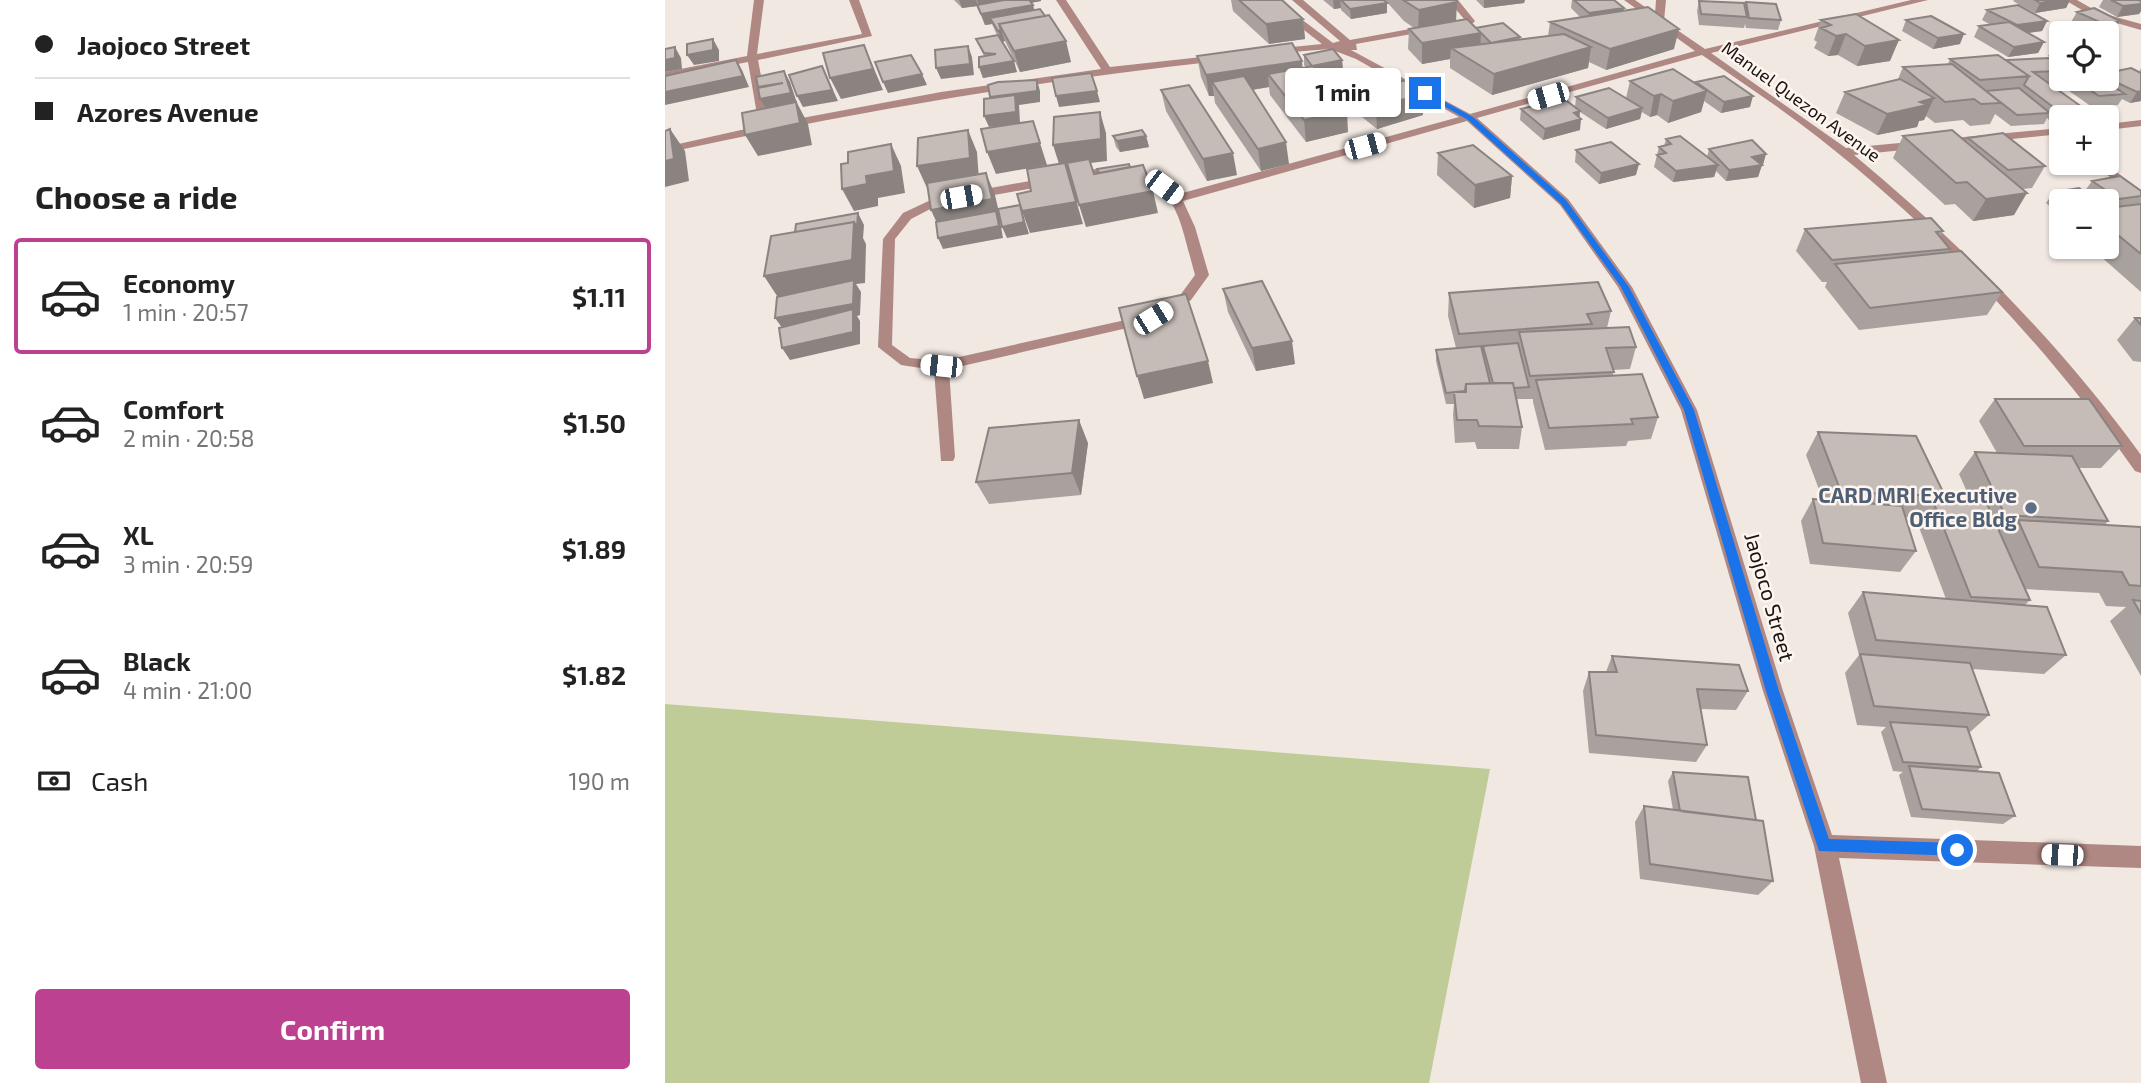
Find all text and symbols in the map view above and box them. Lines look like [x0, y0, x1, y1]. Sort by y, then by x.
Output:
map controls [2049, 21, 2119, 259]
button: locate [2049, 21, 2119, 91]
text: Jaojoco Street [77, 29, 250, 60]
street label: Manuel Quezon Avenue [1718, 36, 1885, 166]
callout: 1 min [1285, 68, 1401, 118]
route end [1409, 77, 1441, 109]
text: 1 min [1315, 78, 1371, 106]
car [1525, 80, 1572, 112]
text: Azores Avenue [77, 96, 259, 127]
button: + [2049, 105, 2119, 175]
car [1342, 130, 1389, 162]
car [1141, 166, 1188, 208]
text: Choose a ride [35, 177, 238, 215]
car [939, 183, 984, 211]
button: − [2049, 189, 2119, 259]
icon: car [39, 265, 102, 328]
text: Economy [123, 267, 235, 298]
text: $1.11 [572, 281, 626, 312]
text: 1 min · 20:57 [123, 298, 249, 326]
car [1130, 298, 1177, 338]
car [920, 353, 963, 379]
icon: car [39, 391, 102, 454]
text: Comfort [123, 393, 224, 424]
text: $1.50 [563, 407, 626, 438]
text: 2 min · 20:58 [123, 424, 254, 452]
place label: CARD MRI Executive Office Bldg [1818, 482, 2017, 531]
marker: CARD MRI Executive Office Bldg [2023, 500, 2039, 516]
icon: car [39, 517, 102, 580]
text: XL [123, 519, 154, 550]
street label: Jaojoco Street [1739, 529, 1801, 664]
text: $1.89 [562, 533, 626, 564]
text: 3 min · 20:59 [123, 550, 254, 578]
icon: car [39, 643, 102, 706]
text: Black [123, 645, 191, 676]
text: $1.82 [562, 659, 626, 690]
text: 4 min · 21:00 [123, 676, 252, 704]
icon: cash [35, 762, 73, 800]
text: Cash [91, 765, 148, 796]
text: 190 m [569, 767, 630, 795]
route start [1941, 834, 1973, 866]
car [2041, 844, 2084, 866]
button: Confirm [35, 989, 630, 1069]

